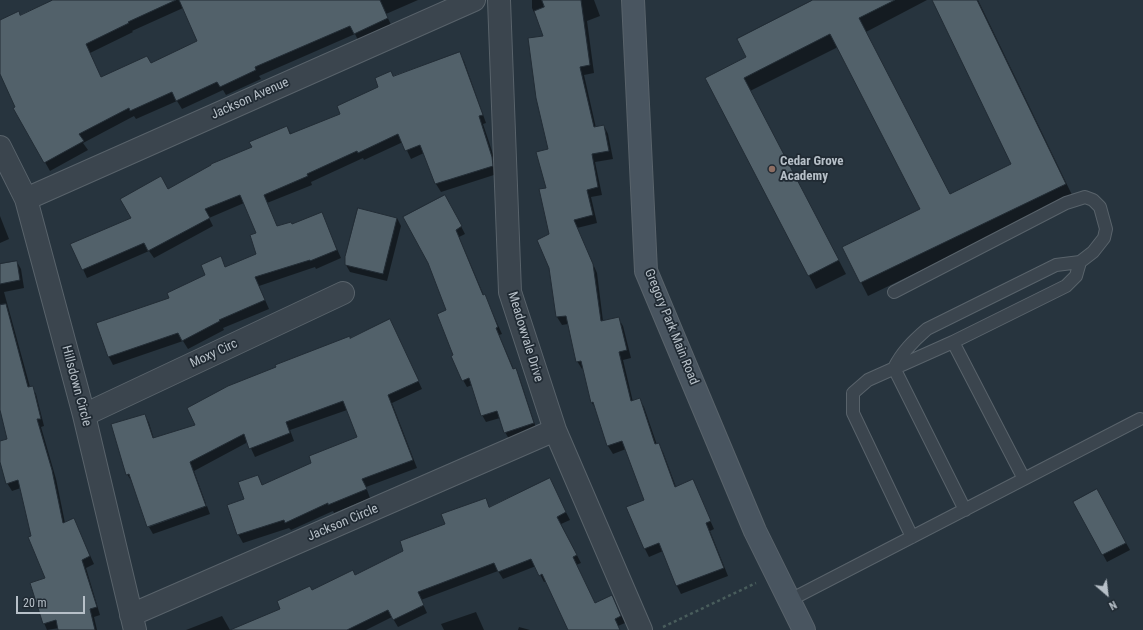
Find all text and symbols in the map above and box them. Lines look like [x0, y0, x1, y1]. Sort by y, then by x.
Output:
street label: Jackson Avenue [209, 75, 291, 123]
place label: Cedar Grove Academy [780, 154, 844, 185]
marker: Cedar Grove Academy [767, 164, 777, 174]
street label: Gregory Park Main Road [641, 267, 701, 387]
street label: Meadowvale Drive [504, 290, 546, 384]
street label: Moxy Circ [188, 336, 240, 372]
street label: Hillsdown Circle [58, 344, 94, 428]
street label: Jackson Circle [305, 501, 381, 545]
north arrow [1087, 574, 1127, 614]
scale bar [18, 588, 87, 614]
text: 20 m [23, 596, 47, 610]
text: N [1107, 598, 1119, 612]

